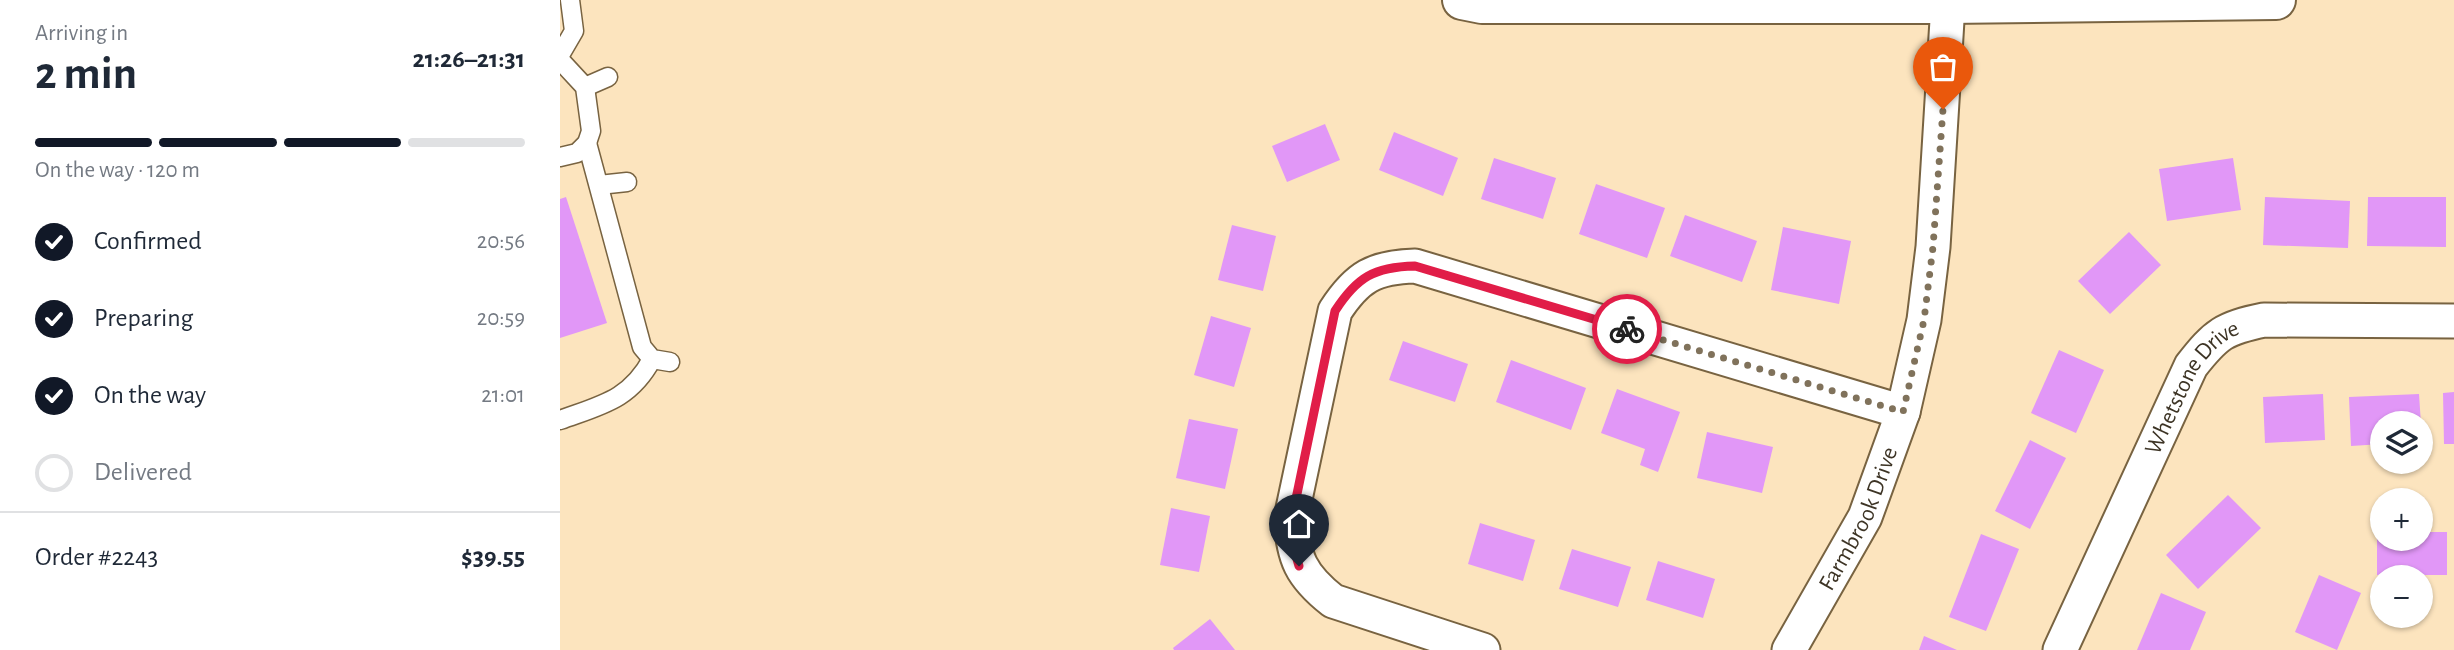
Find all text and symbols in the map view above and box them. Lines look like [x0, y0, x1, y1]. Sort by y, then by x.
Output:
text: Arriving in [35, 22, 128, 45]
pin [1913, 37, 1973, 109]
text: 21:26–21:31 [413, 46, 525, 72]
icon: bag [1924, 48, 1962, 86]
text: 2 min [35, 51, 137, 97]
text: On the way · 120 m [35, 159, 200, 182]
icon: check [35, 223, 73, 261]
text: Confirmed [94, 228, 202, 254]
text: 20:56 [477, 230, 525, 253]
courier [1592, 294, 1662, 364]
icon: check [35, 300, 73, 338]
text: Preparing [94, 305, 193, 331]
text: 20:59 [477, 307, 525, 330]
icon: bike [1608, 310, 1646, 348]
street label: Whetstone Drive [2141, 316, 2242, 458]
icon: check [35, 377, 73, 415]
text: On the way [94, 382, 206, 408]
text: 21:01 [481, 384, 525, 407]
map controls [2370, 411, 2433, 628]
button: layers [2370, 411, 2433, 474]
street label: Farmbrook Drive [1815, 444, 1902, 595]
text: Delivered [94, 459, 192, 485]
button: + [2370, 488, 2433, 551]
pin [1269, 494, 1329, 566]
icon: home [1280, 505, 1318, 543]
text: Order #2243 [35, 544, 158, 570]
text: $39.55 [461, 544, 525, 570]
button: − [2370, 565, 2433, 628]

